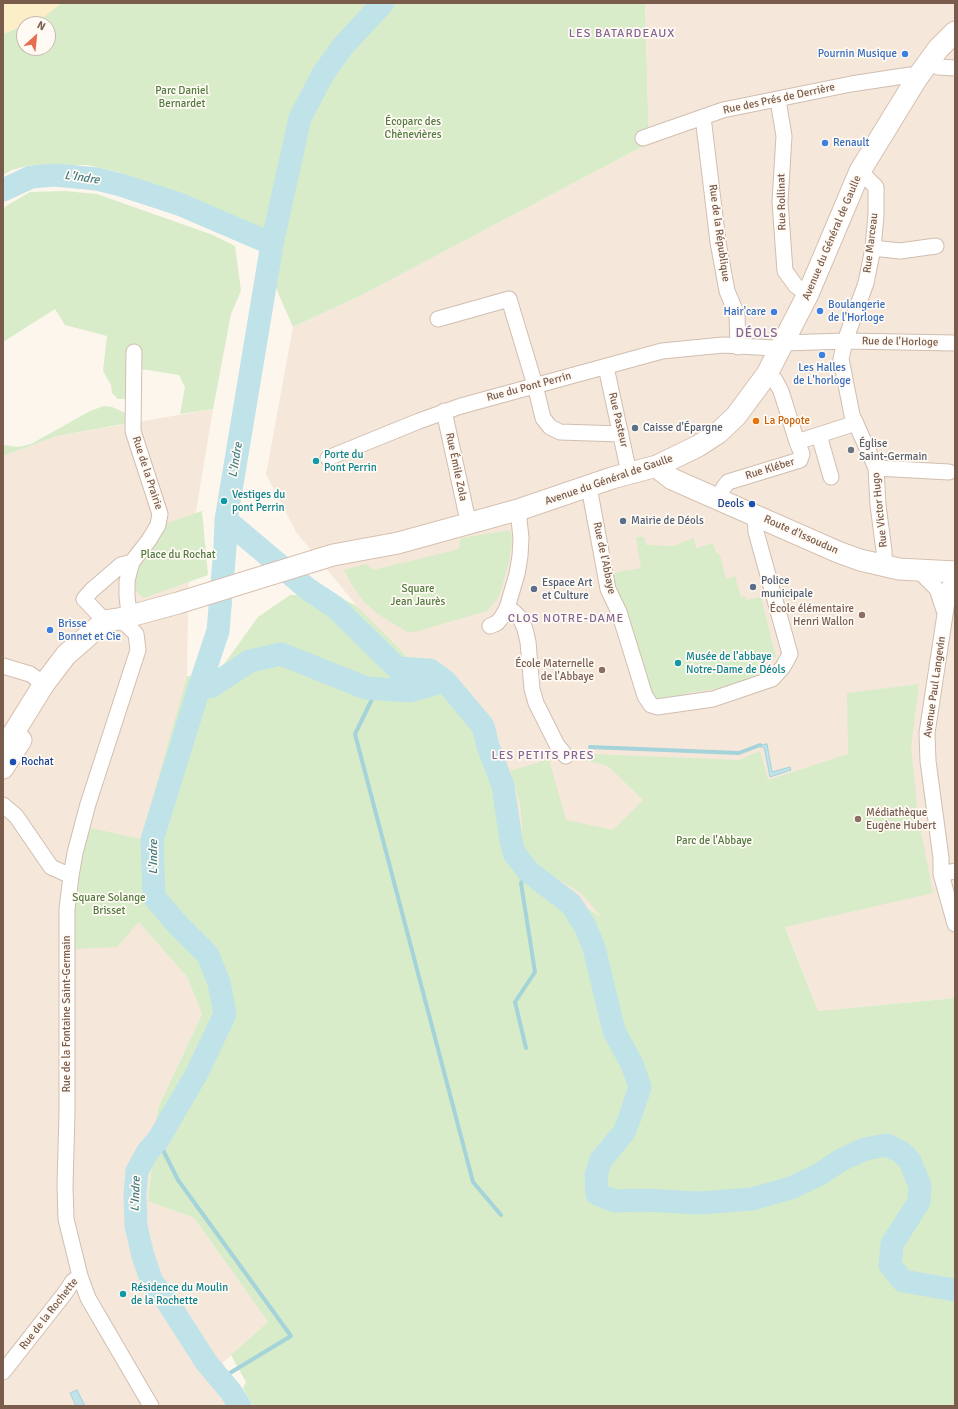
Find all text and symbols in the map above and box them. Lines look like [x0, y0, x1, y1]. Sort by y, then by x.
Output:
north arrow [16, 16, 56, 56]
text: N [35, 18, 48, 33]
district label: LES BATARDEAUX [569, 27, 675, 41]
place label: Pournin Musique [818, 47, 897, 61]
marker: Pournin Musique [900, 49, 910, 59]
street label: Rue des Prés de Derrière [722, 81, 836, 117]
park label: Parc Daniel Bernardet [155, 84, 209, 110]
park label: Écoparc des Chènevières [384, 115, 442, 141]
place label: Renault [833, 136, 869, 150]
marker: Renault [820, 138, 830, 148]
water label: L'Indre [64, 168, 100, 188]
street label: Rue Rollinat [775, 173, 789, 231]
street label: Avenue du Général de Gaulle [800, 174, 864, 302]
street label: Rue de la République [706, 183, 732, 283]
street label: Rue Marceau [861, 212, 881, 274]
place label: Boulangerie de l'Horloge [828, 298, 885, 324]
place label: Hair'care [724, 305, 766, 319]
marker: Boulangerie de l'Horloge [815, 306, 825, 316]
marker: Hair'care [769, 307, 779, 317]
district label: DÉOLS [735, 326, 779, 342]
street label: Rue de l'Horloge [862, 335, 938, 349]
marker: Les Halles de L'horloge [817, 350, 827, 360]
place label: Les Halles de L'horloge [793, 361, 851, 387]
street label: Rue du Pont Perrin [485, 369, 573, 405]
street label: Rue Pasteur [605, 391, 631, 449]
place label: La Popote [764, 414, 810, 428]
marker: La Popote [751, 416, 761, 426]
place label: Caisse d'Épargne [643, 421, 723, 435]
marker: Caisse d'Épargne [630, 423, 640, 433]
street label: Rue Émile Zola [442, 432, 470, 502]
street label: Rue de la Prairie [129, 435, 165, 511]
place label: Église Saint-Germain [859, 437, 927, 463]
water label: L'Indre [226, 441, 246, 479]
marker: Église Saint-Germain [846, 445, 856, 455]
place label: Porte du Pont Perrin [324, 448, 377, 474]
street label: Avenue du Général de Gaulle [543, 452, 675, 508]
street label: Rue Kléber [744, 455, 796, 483]
marker: Porte du Pont Perrin [311, 456, 321, 466]
street label: Rue Victor Hugo [869, 472, 891, 548]
place label: Vestiges du pont Perrin [232, 488, 285, 514]
marker: Vestiges du pont Perrin [219, 496, 229, 506]
place label: Deols [718, 497, 744, 511]
marker: Deols [747, 499, 757, 509]
street label: Route d'Issoudun [762, 513, 840, 557]
place label: Mairie de Déols [631, 514, 704, 528]
marker: Mairie de Déols [618, 516, 628, 526]
street label: Rue de l'Abbaye [590, 521, 618, 595]
park label: Place du Rochat [140, 548, 216, 562]
place label: Police municipale [761, 574, 813, 600]
place label: Espace Art et Culture [542, 576, 592, 602]
park label: Square Jean Jaurès [391, 582, 445, 608]
marker: Police municipale [748, 582, 758, 592]
marker: Espace Art et Culture [529, 584, 539, 594]
place label: École élémentaire Henri Wallon [770, 602, 854, 628]
marker: École élémentaire Henri Wallon [857, 610, 867, 620]
district label: CLOS NOTRE-DAME [508, 612, 624, 626]
place label: Brisse Bonnet et Cie [58, 617, 121, 643]
marker: Brisse Bonnet et Cie [45, 625, 55, 635]
street label: Avenue Paul Langevin [921, 635, 949, 739]
place label: Musée de l’abbaye Notre-Dame de Déols [686, 650, 786, 676]
place label: École Maternelle de l'Abbaye [515, 657, 594, 683]
marker: Musée de l’abbaye Notre-Dame de Déols [673, 658, 683, 668]
marker: École Maternelle de l'Abbaye [597, 665, 607, 675]
district label: LES PETITS PRES [492, 749, 594, 763]
place label: Rochat [21, 755, 54, 769]
marker: Rochat [8, 757, 18, 767]
place label: Médiathèque Eugène Hubert [866, 806, 936, 832]
marker: Médiathèque Eugène Hubert [853, 814, 863, 824]
park label: Parc de l'Abbaye [676, 834, 752, 848]
water label: L'Indre [147, 839, 161, 875]
park label: Square Solange Brisset [72, 891, 146, 917]
street label: Rue de la Fontaine Saint-Germain [60, 935, 74, 1093]
water label: L'Indre [128, 1176, 144, 1212]
street label: Rue de la Rochette [17, 1276, 81, 1352]
place label: Résidence du Moulin de la Rochette [131, 1281, 228, 1307]
marker: Résidence du Moulin de la Rochette [118, 1289, 128, 1299]

